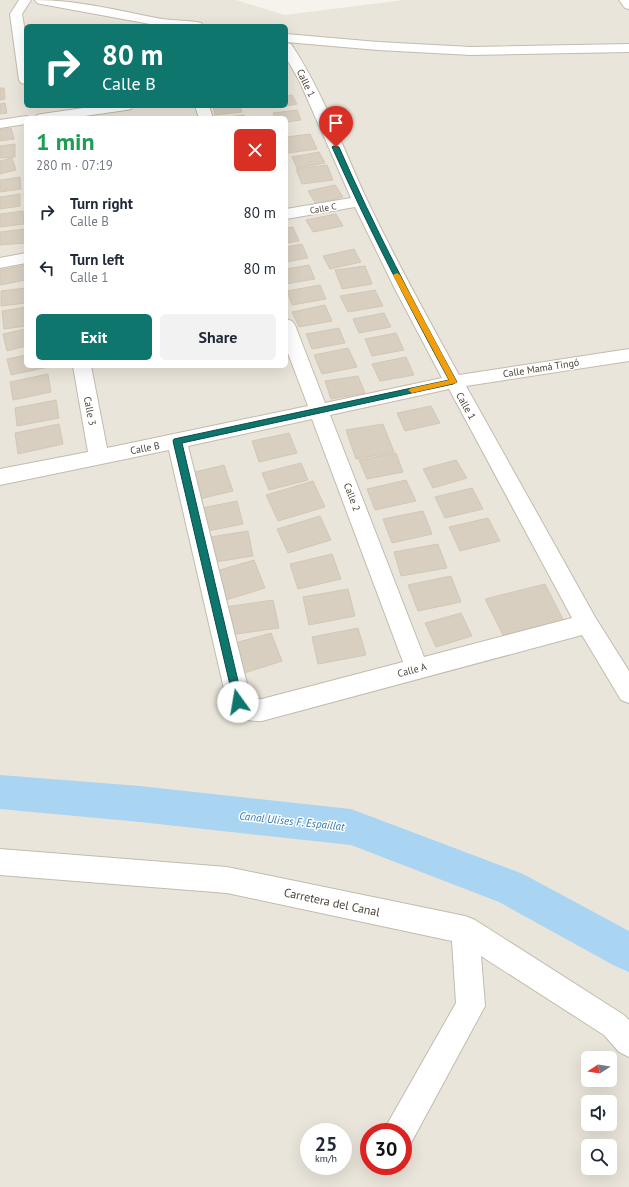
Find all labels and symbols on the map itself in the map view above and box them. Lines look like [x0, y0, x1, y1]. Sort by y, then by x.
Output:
street label: Calle 1 [294, 67, 318, 99]
pin [319, 106, 353, 147]
street label: Calle C [309, 200, 337, 216]
street label: Calle Mamá Tingó [502, 356, 580, 380]
street label: Calle 1 [453, 390, 479, 422]
street label: Calle 3 [81, 395, 99, 427]
street label: Calle B [129, 439, 161, 457]
street label: Calle 2 [341, 481, 363, 513]
street label: Calle A [396, 660, 428, 680]
position arrow [217, 681, 259, 723]
water label: Canal Ulises F. Espaillat [239, 809, 346, 834]
street label: Carretera del Canal [283, 884, 382, 920]
north arrow [581, 1051, 617, 1087]
speed limit sign: 30 [360, 1123, 412, 1175]

